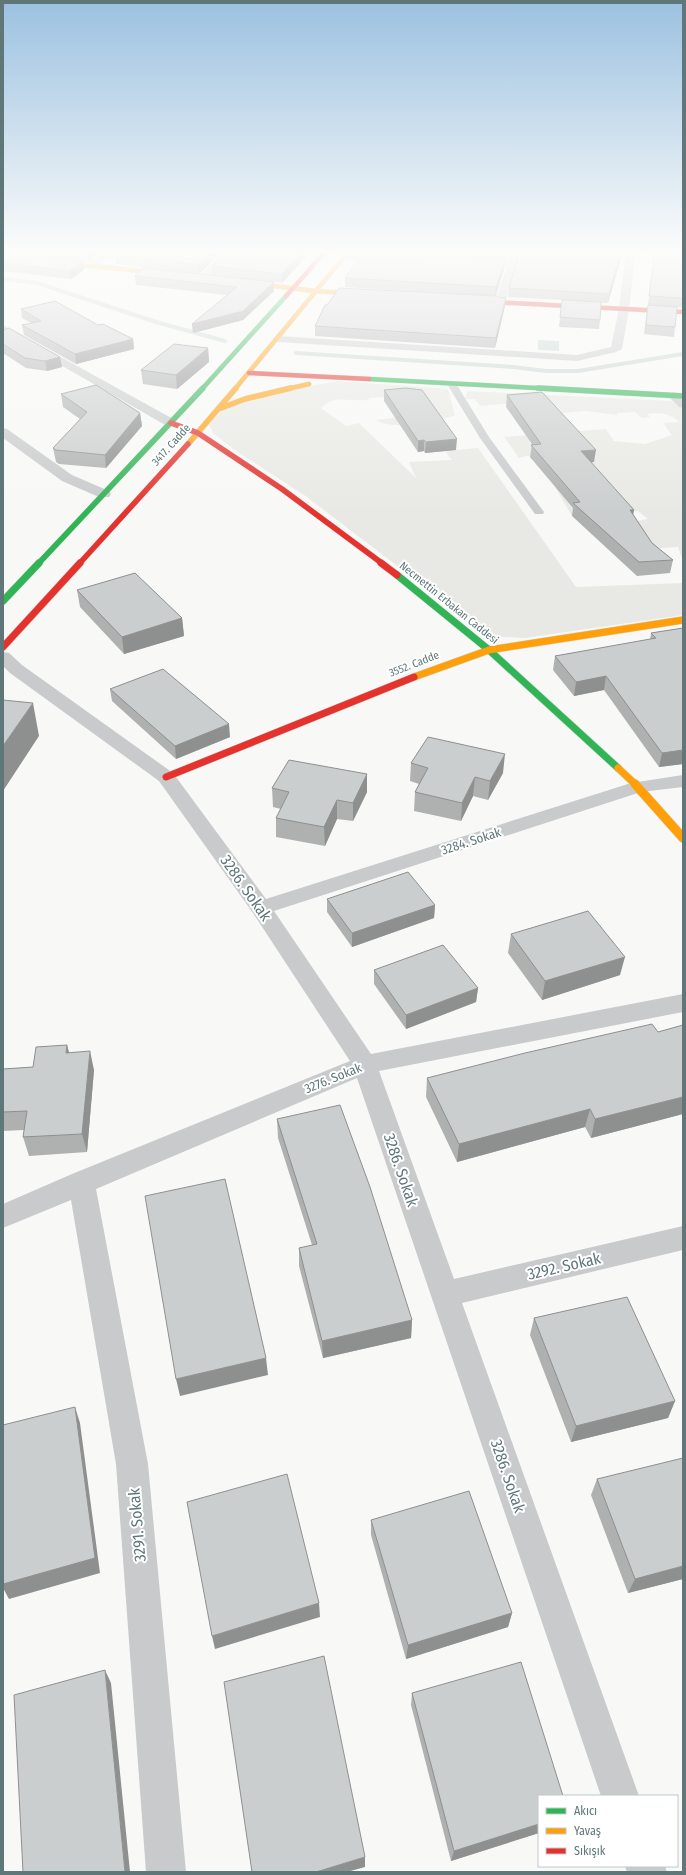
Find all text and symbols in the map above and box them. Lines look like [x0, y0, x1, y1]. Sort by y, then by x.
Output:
street label: 3417. Cadde [149, 422, 193, 468]
street label: Necmettin Erbakan Caddesi [397, 559, 501, 647]
street label: 3552. Cadde [387, 648, 441, 680]
street label: 3284. Sokak [439, 824, 504, 858]
street label: 3286. Sokak [216, 851, 276, 925]
street label: 3276. Sokak [302, 1059, 365, 1096]
street label: 3286. Sokak [380, 1131, 423, 1210]
street label: 3292. Sokak [526, 1248, 603, 1284]
street label: 3286. Sokak [487, 1437, 530, 1516]
street label: 3291. Sokak [124, 1487, 150, 1563]
legend [538, 1795, 678, 1867]
text: Akıcı [574, 1804, 597, 1818]
text: Yavaş [574, 1824, 601, 1838]
text: Sıkışık [574, 1844, 606, 1858]

